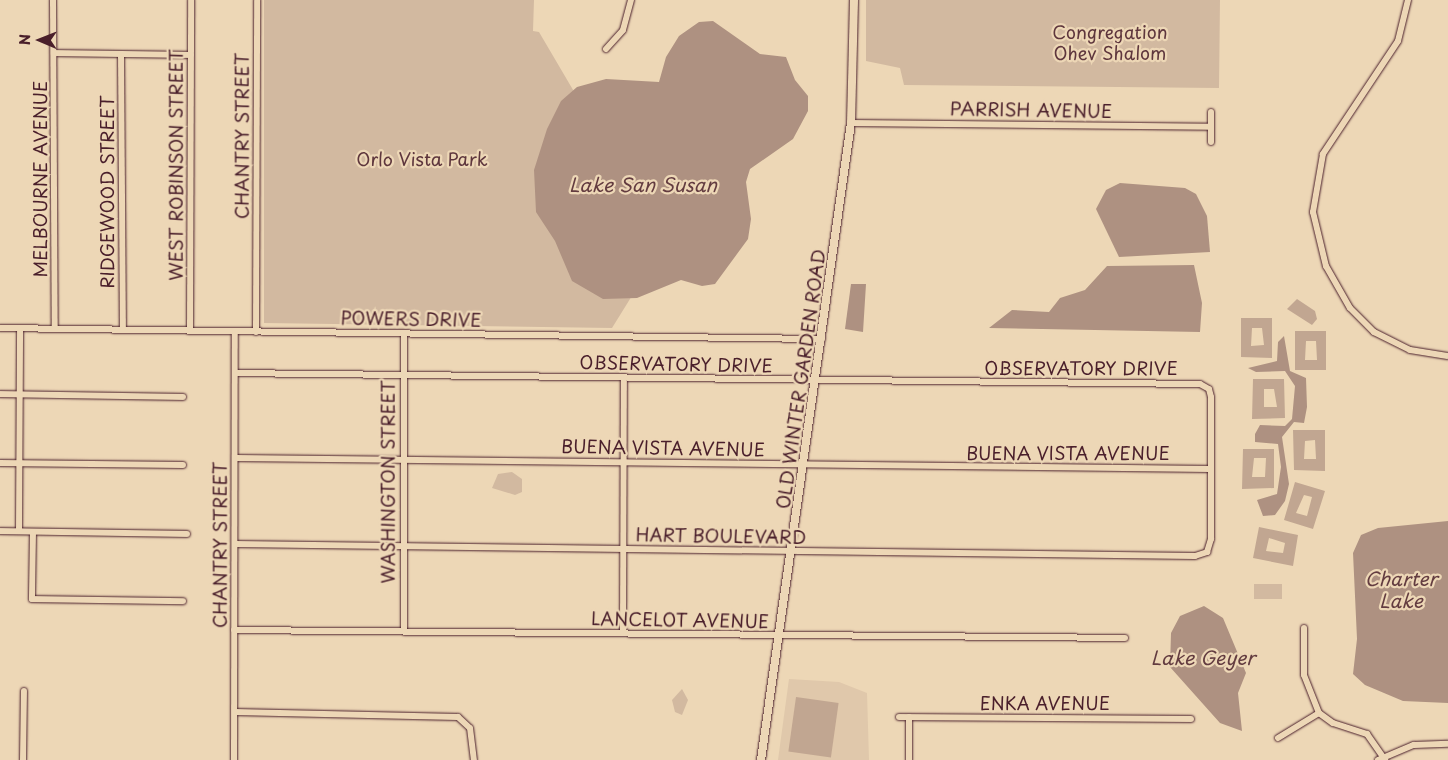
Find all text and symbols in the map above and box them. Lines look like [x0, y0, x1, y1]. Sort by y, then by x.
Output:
north arrow [15, 15, 65, 65]
park label: Congregation Ohev Shalom [1052, 22, 1168, 64]
text: N [14, 34, 35, 45]
street label: WEST ROBINSON STREET [165, 49, 187, 281]
street label: CHANTRY STREET [231, 52, 253, 220]
street label: MELBOURNE AVENUE [29, 80, 51, 278]
street label: RIDGEWOOD STREET [96, 94, 118, 290]
street label: PARRISH AVENUE [950, 98, 1112, 122]
park label: Orlo Vista Park [356, 148, 488, 170]
water label: Lake San Susan [570, 174, 716, 196]
street label: OLD WINTER GARDEN ROAD [772, 246, 830, 512]
street label: POWERS DRIVE [341, 307, 481, 331]
street label: OBSERVATORY DRIVE [579, 352, 773, 376]
street label: OBSERVATORY DRIVE [984, 357, 1178, 379]
street label: WASHINGTON STREET [377, 379, 399, 585]
street label: BUENA VISTA AVENUE [561, 435, 765, 461]
street label: BUENA VISTA AVENUE [966, 442, 1170, 464]
street label: CHANTRY STREET [209, 461, 231, 629]
street label: HART BOULEVARD [635, 524, 807, 548]
water label: Charter Lake [1365, 568, 1437, 612]
street label: LANCELOT AVENUE [590, 608, 770, 632]
water label: Lake Geyer [1150, 647, 1256, 669]
street label: ENKA AVENUE [979, 692, 1111, 714]

